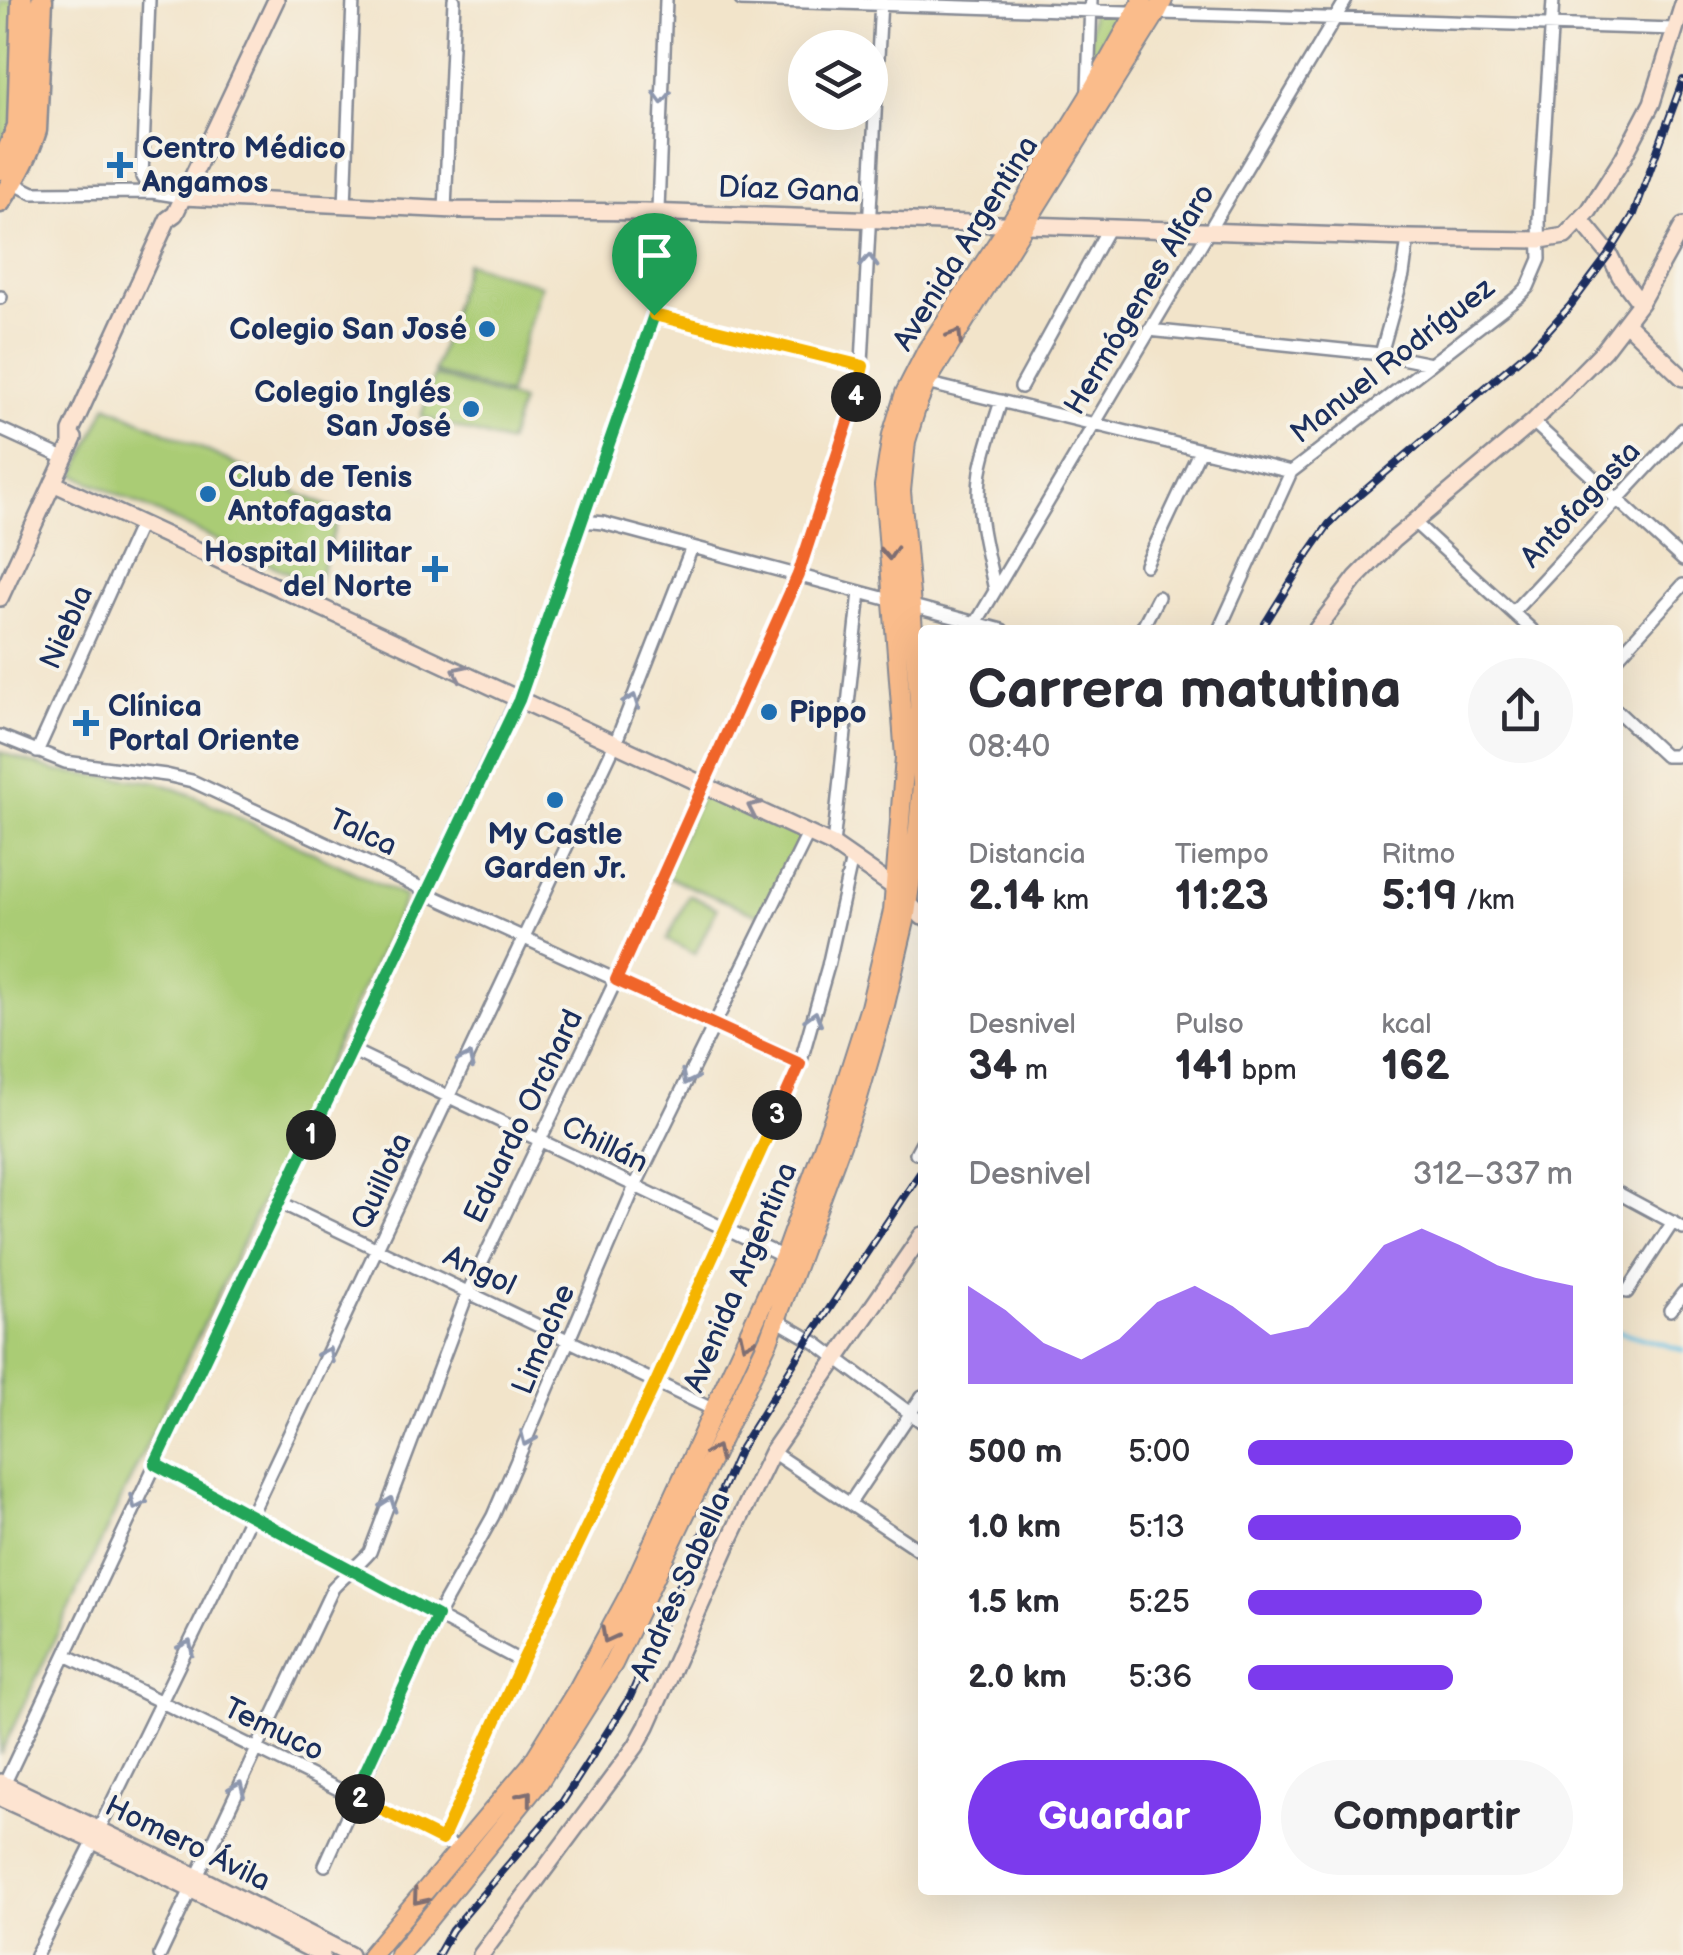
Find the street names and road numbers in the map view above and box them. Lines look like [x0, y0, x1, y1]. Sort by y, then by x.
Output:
street label: Avenida Argentina [885, 130, 1046, 358]
street label: Díaz Gana [717, 170, 860, 210]
street label: Hermógenes Alfaro [1057, 178, 1223, 421]
street label: Manuel Rodríguez [1284, 270, 1502, 451]
street label: Antofagasta [1513, 434, 1648, 576]
street label: Niebla [33, 580, 101, 675]
street label: Talca [323, 802, 402, 864]
street label: Eduardo Orchard [457, 1004, 591, 1229]
street label: Chillán [555, 1109, 654, 1181]
street label: Quillota [344, 1127, 420, 1235]
street label: Avenida Argentina [676, 1157, 806, 1398]
street label: Angol [437, 1238, 522, 1304]
street label: Limache [505, 1279, 583, 1400]
street label: Andrés Sabella [623, 1486, 739, 1686]
street label: Temuco [218, 1690, 330, 1770]
street label: Homero Ávila [99, 1787, 277, 1899]

